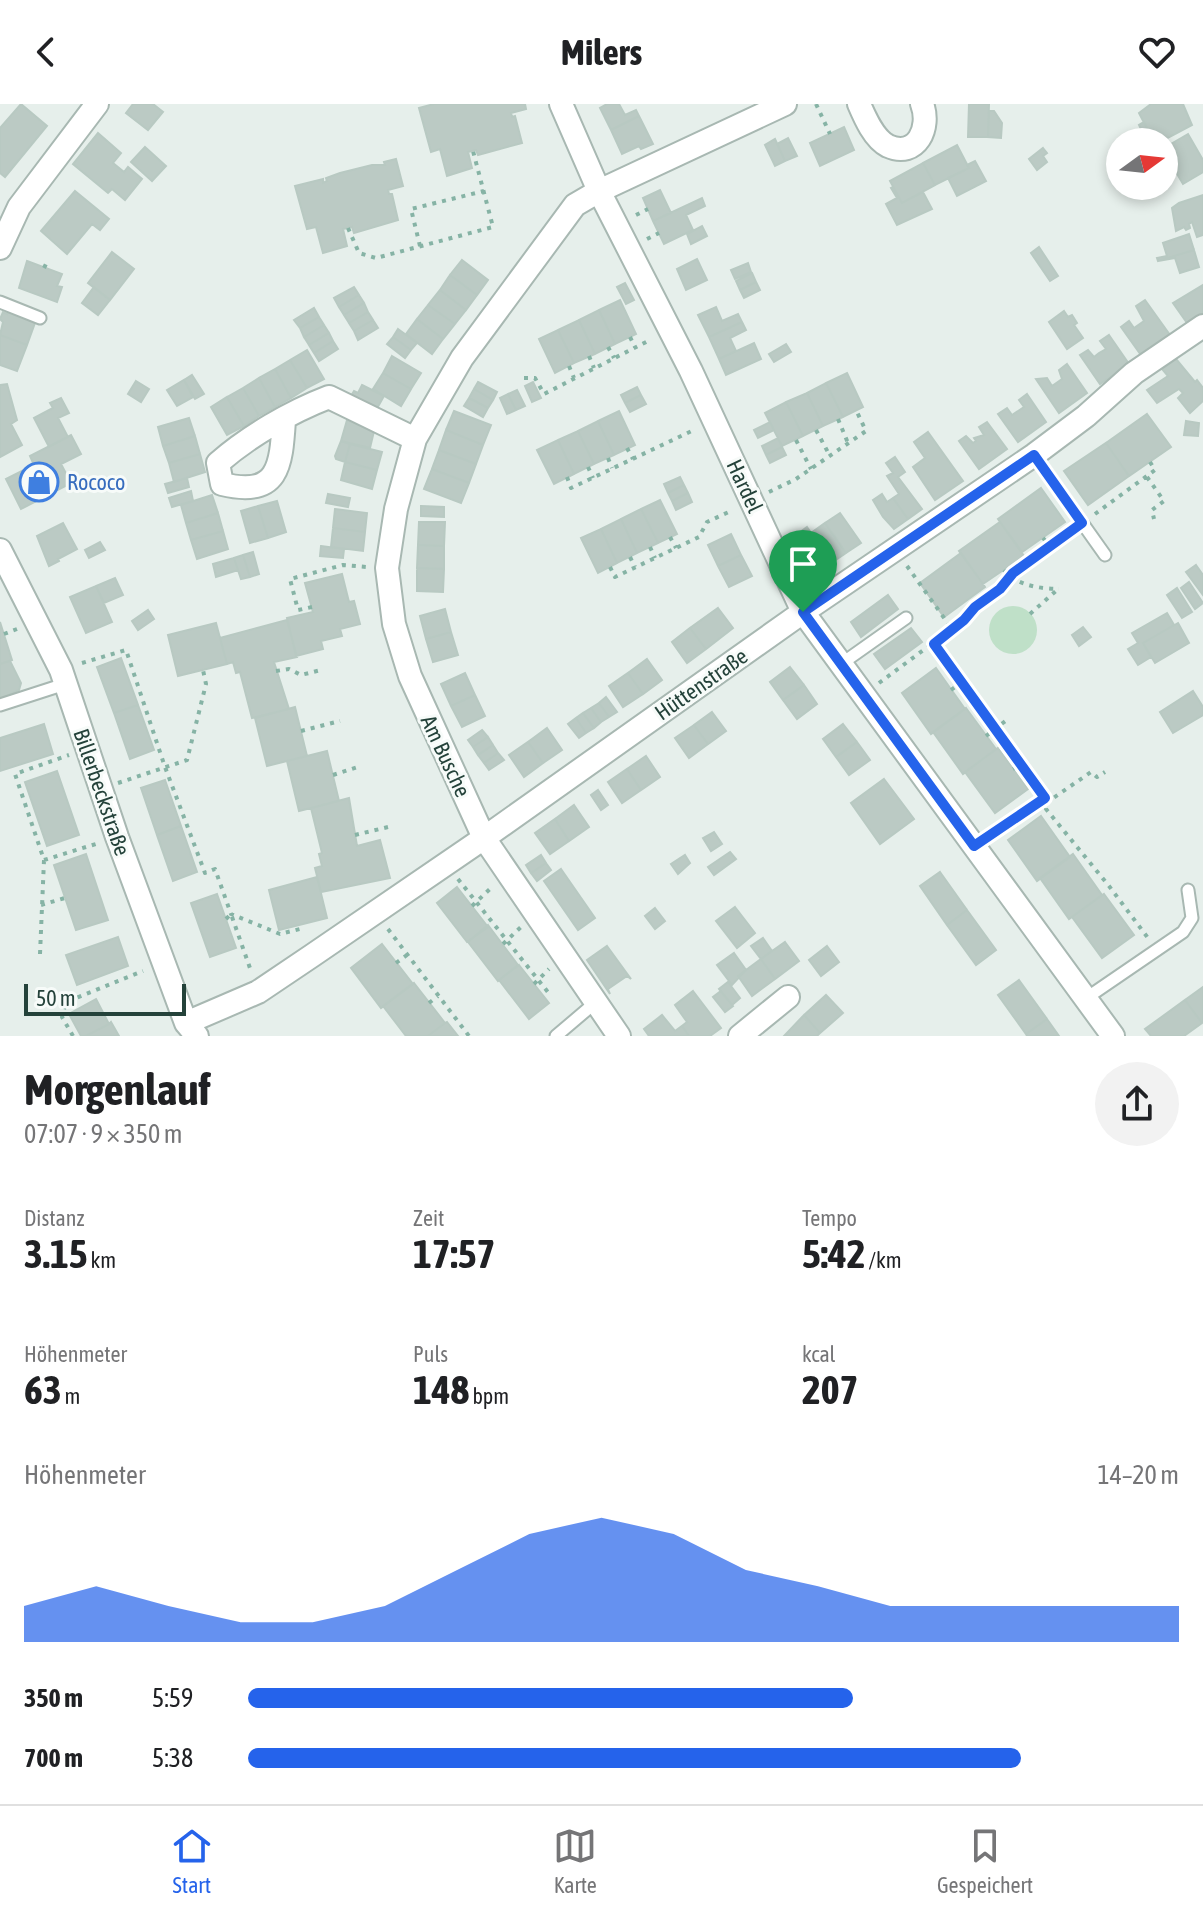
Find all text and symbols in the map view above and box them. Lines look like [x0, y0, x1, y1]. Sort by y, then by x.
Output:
icon: back [24, 30, 68, 74]
icon: heart [1135, 30, 1179, 74]
text: Milers [561, 31, 642, 73]
north arrow [1106, 128, 1178, 200]
map controls [1106, 128, 1178, 200]
street label: Hardel [721, 455, 769, 517]
shop icon: Rococo [18, 461, 60, 503]
place label: Rococo [67, 469, 125, 495]
pin [769, 530, 837, 612]
icon: arrive [781, 542, 825, 586]
street label: Hüttenstraße [650, 643, 752, 725]
street label: Am Busche [416, 711, 476, 801]
street label: Billerbeckstraße [68, 725, 136, 859]
scale bar [24, 980, 186, 1016]
text: 50 m [36, 985, 76, 1011]
button: share [1095, 1062, 1179, 1146]
text: Morgenlauf [24, 1064, 211, 1114]
text: 07:07 · 9 × 350 m [24, 1119, 183, 1149]
text: Distanz [24, 1205, 84, 1231]
text: Zeit [413, 1205, 444, 1231]
text: Tempo [802, 1205, 857, 1231]
text: 3.15 [24, 1231, 88, 1276]
text: 17:57 [413, 1231, 495, 1276]
text: 5:42 [802, 1231, 866, 1276]
text: km [88, 1247, 116, 1273]
text: /km [866, 1247, 902, 1273]
text: Höhenmeter [24, 1341, 127, 1367]
text: Puls [413, 1341, 448, 1367]
text: kcal [802, 1341, 835, 1367]
text: 63 [24, 1367, 62, 1412]
text: 148 [413, 1367, 469, 1412]
text: 207 [802, 1367, 858, 1412]
text: m [62, 1383, 80, 1409]
text: bpm [469, 1383, 509, 1409]
text: Höhenmeter [24, 1460, 146, 1490]
text: 14–20 m [1097, 1460, 1179, 1490]
text: 350 m [24, 1683, 83, 1713]
text: 5:59 [152, 1683, 193, 1713]
text: 700 m [24, 1743, 83, 1773]
text: 5:38 [152, 1743, 193, 1773]
tab: Start [170, 1824, 214, 1898]
tab: Karte [553, 1824, 597, 1898]
tab: Gespeichert [937, 1824, 1033, 1898]

